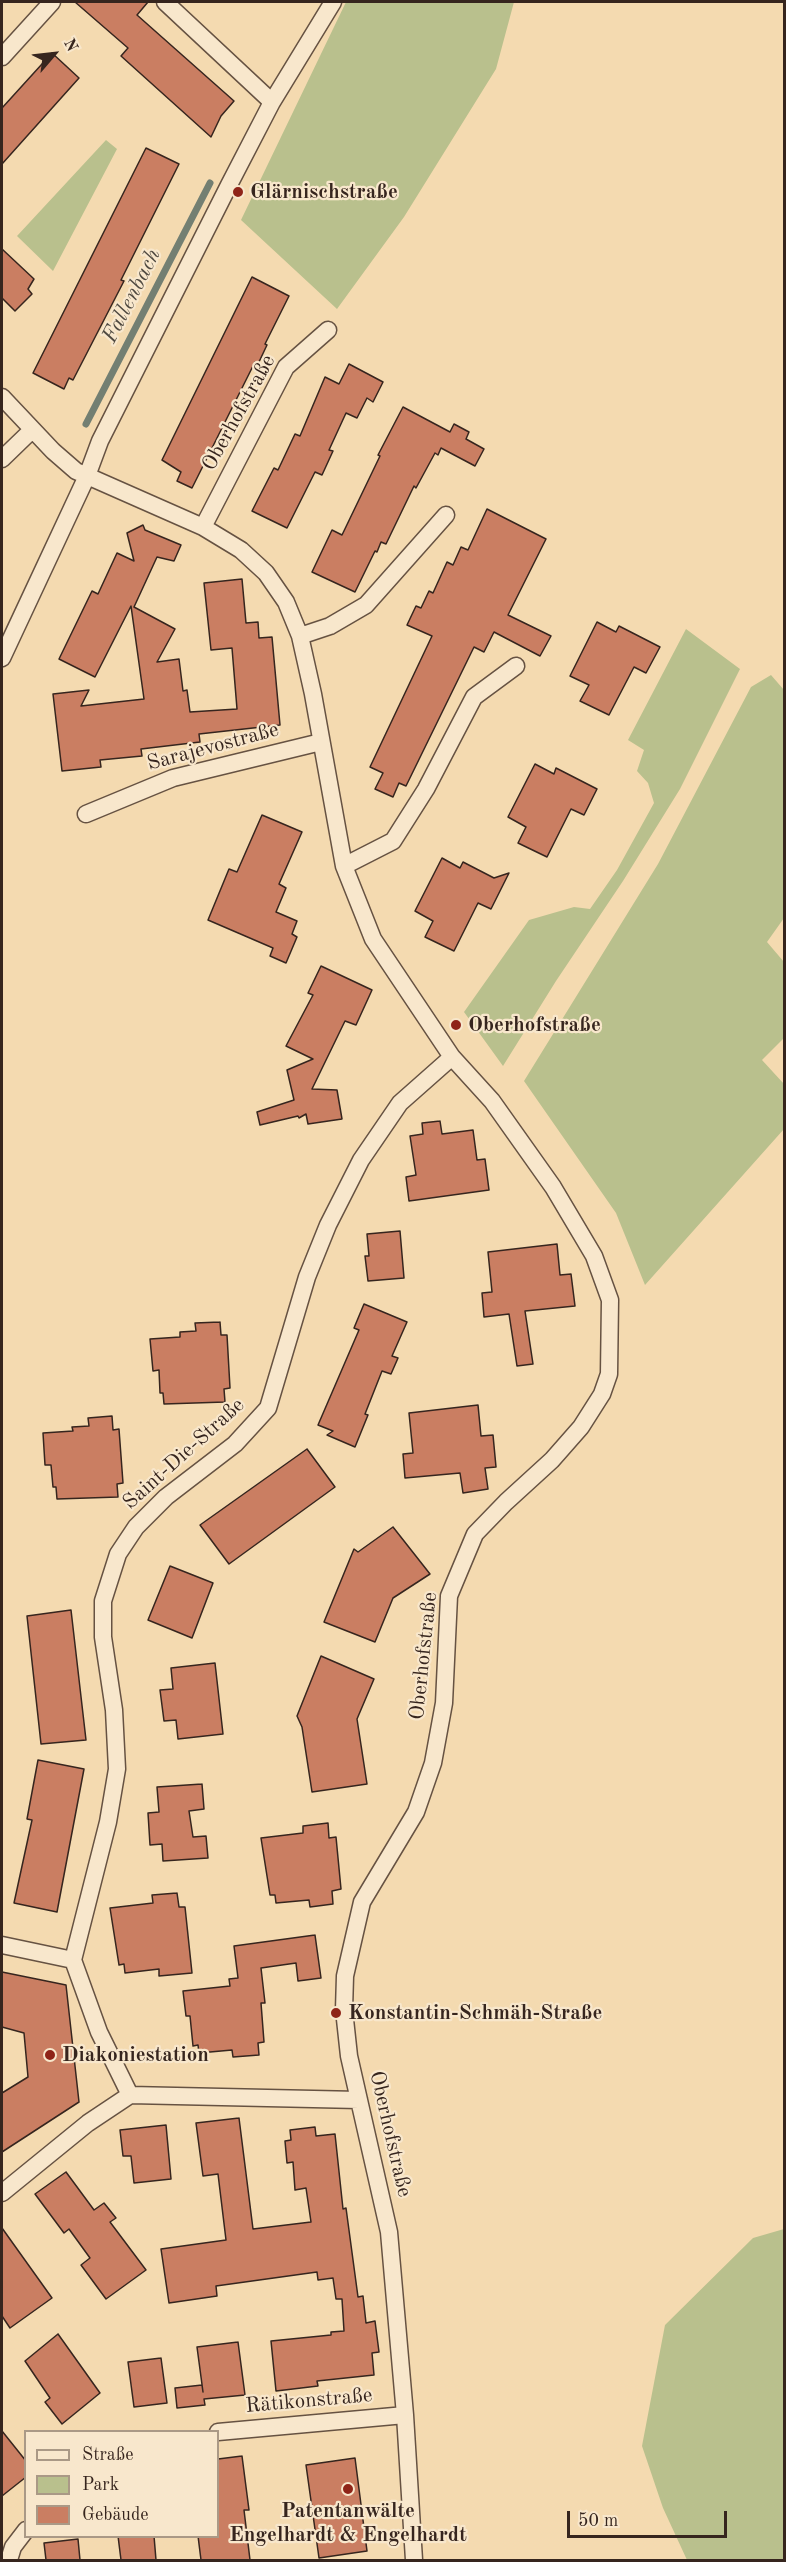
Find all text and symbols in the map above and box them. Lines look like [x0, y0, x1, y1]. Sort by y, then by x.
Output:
north arrow [24, 24, 84, 84]
text: N [60, 36, 80, 55]
place label: Glärnischstraße [250, 179, 398, 205]
marker: Glärnischstraße [231, 185, 245, 199]
water label: Fallenbach [97, 244, 167, 348]
street label: Oberhofstraße [197, 351, 281, 475]
street label: Sarajevostraße [144, 717, 282, 777]
place label: Oberhofstraße [468, 1012, 601, 1038]
marker: Oberhofstraße [449, 1018, 463, 1032]
street label: Saint-Die-Straße [118, 1393, 250, 1515]
street label: Oberhofstraße [405, 1591, 443, 1721]
place label: Konstantin-Schmäh-Straße [348, 2000, 602, 2026]
marker: Konstantin-Schmäh-Straße [329, 2006, 343, 2020]
place label: Diakoniestation [62, 2042, 209, 2068]
marker: Diakoniestation [43, 2048, 57, 2062]
street label: Oberhofstraße [363, 2068, 417, 2200]
street label: Rätikonstraße [245, 2383, 373, 2419]
legend [24, 2430, 219, 2538]
text: Straße [82, 2446, 133, 2464]
text: Park [82, 2476, 119, 2494]
marker: Patentanwälte Engelhardt & Engelhardt [341, 2482, 355, 2496]
place label: Patentanwälte Engelhardt & Engelhardt [229, 2498, 467, 2548]
scale bar [570, 2499, 730, 2537]
text: Gebäude [82, 2506, 149, 2524]
text: 50 m [578, 2512, 618, 2530]

